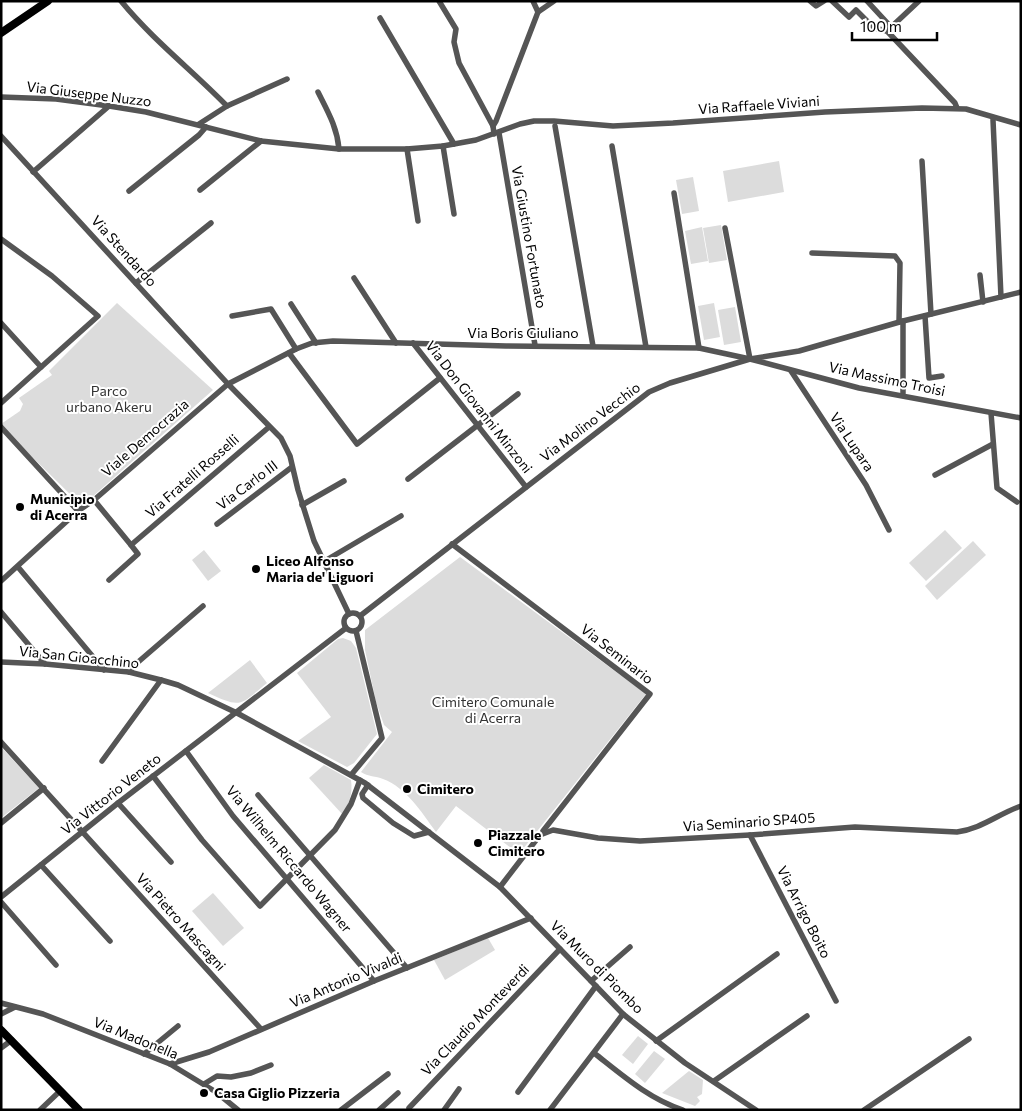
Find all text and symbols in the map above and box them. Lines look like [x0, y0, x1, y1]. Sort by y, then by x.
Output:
scale bar [852, 10, 937, 42]
text: 100 m [860, 17, 902, 35]
street label: Via Giuseppe Nuzzo [26, 77, 153, 110]
street label: Via Raffaele Viviani [698, 92, 820, 117]
street label: Via Giustino Fortunato [509, 164, 550, 309]
street label: Via Stendardo [88, 212, 161, 290]
street label: Via Boris Giuliano [467, 324, 579, 341]
street label: Via Don Giovanni Minzoni [422, 337, 536, 476]
street label: Via Massimo Troisi [827, 358, 947, 399]
street label: Via Molino Vecchio [536, 378, 643, 465]
park label: Parco urbano Akeru [66, 382, 152, 415]
street label: Viale Democrazia [98, 395, 192, 480]
street label: Via Lupara [827, 409, 878, 474]
street label: Via Fratelli Rosselli [141, 430, 242, 521]
street label: Via Carlo III [213, 456, 281, 513]
place label: Municipio di Acerra [30, 490, 95, 523]
marker: Municipio di Acerra [14, 501, 26, 513]
place label: Liceo Alfonso Maria de' Liguori [266, 552, 374, 585]
marker: Liceo Alfonso Maria de' Liguori [250, 563, 262, 575]
street label: Via Seminario [578, 620, 657, 687]
street label: Via San Gioacchino [18, 642, 140, 671]
park label: Cimitero Comunale di Acerra [432, 693, 554, 726]
street label: Via Vittorio Veneto [57, 749, 164, 838]
place label: Cimitero [417, 780, 474, 797]
street label: Via Wilhelm Riccardo Wagner [223, 782, 356, 936]
marker: Cimitero [401, 783, 413, 795]
street label: Via Seminario SP405 [682, 808, 816, 835]
place label: Piazzale Cimitero [488, 826, 545, 859]
marker: Piazzale Cimitero [472, 837, 484, 849]
street label: Via Arrigo Boito [774, 863, 835, 961]
street label: Via Pietro Mascagni [133, 869, 230, 974]
street label: Via Muro di Piombo [547, 917, 647, 1017]
street label: Via Antonio Vivaldi [287, 948, 405, 1011]
street label: Via Claudio Monteverdi [417, 960, 532, 1079]
street label: Via Madonella [91, 1013, 181, 1062]
place label: Casa Giglio Pizzeria [214, 1084, 340, 1101]
marker: Casa Giglio Pizzeria [198, 1087, 210, 1099]

